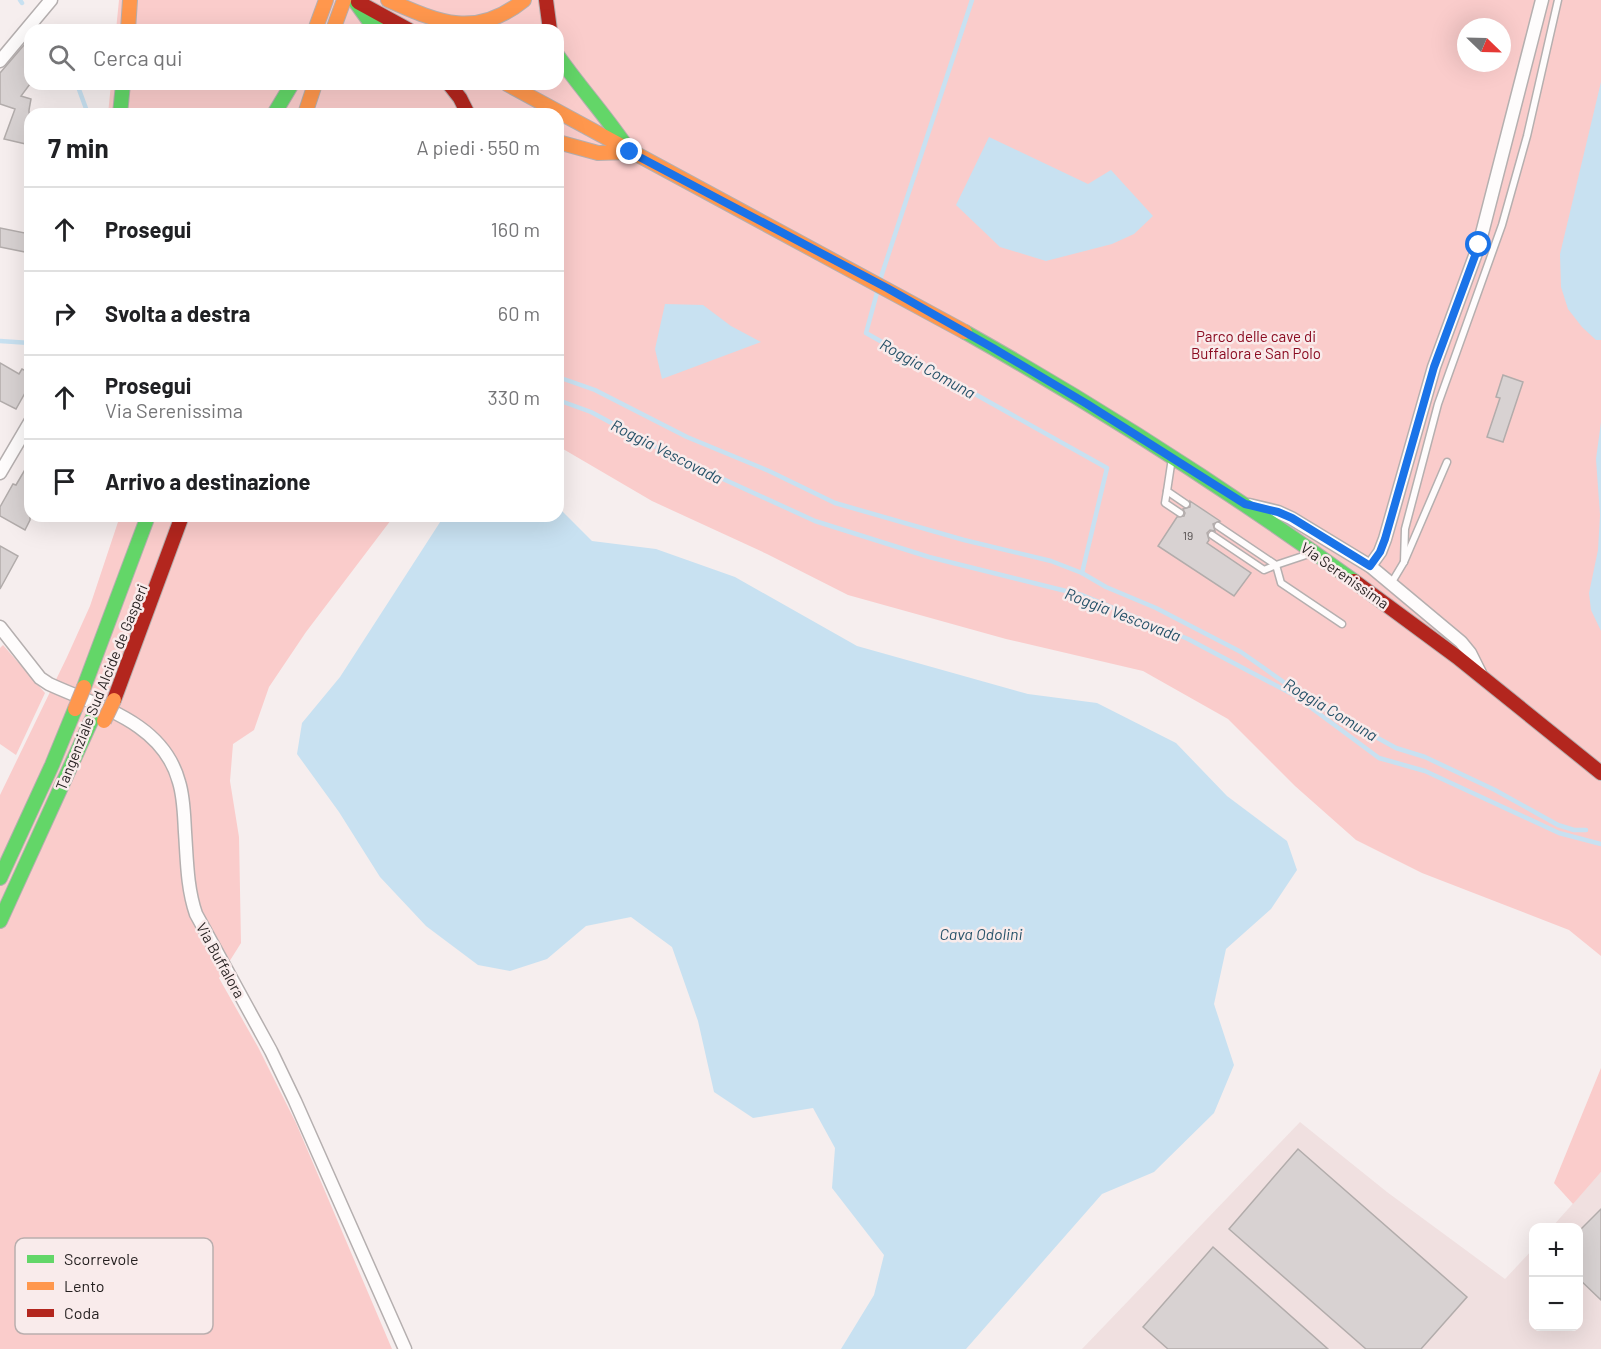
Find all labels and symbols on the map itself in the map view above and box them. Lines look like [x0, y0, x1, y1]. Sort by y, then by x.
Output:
north arrow [1457, 18, 1511, 72]
route end [616, 138, 642, 164]
route start [1465, 231, 1491, 257]
park label: Parco delle cave di Buffalora e San Polo [1191, 327, 1321, 362]
water label: Roggia Comuna [877, 334, 979, 402]
water label: Roggia Vescovada [608, 415, 726, 487]
house number: 19 [1183, 528, 1193, 542]
street label: Via Serenissima [1297, 538, 1393, 612]
street label: Tangenziale Sud Alcide de Gasperi [51, 581, 151, 793]
water label: Roggia Vescovada [1062, 583, 1184, 645]
water label: Roggia Comuna [1281, 674, 1381, 744]
street label: Via Buffalora [193, 919, 249, 1001]
water label: Cava Odolini [940, 924, 1022, 943]
legend [15, 1238, 213, 1334]
text: Scorrevole [64, 1249, 138, 1268]
text: Lento [64, 1276, 105, 1295]
text: Coda [64, 1303, 99, 1322]

